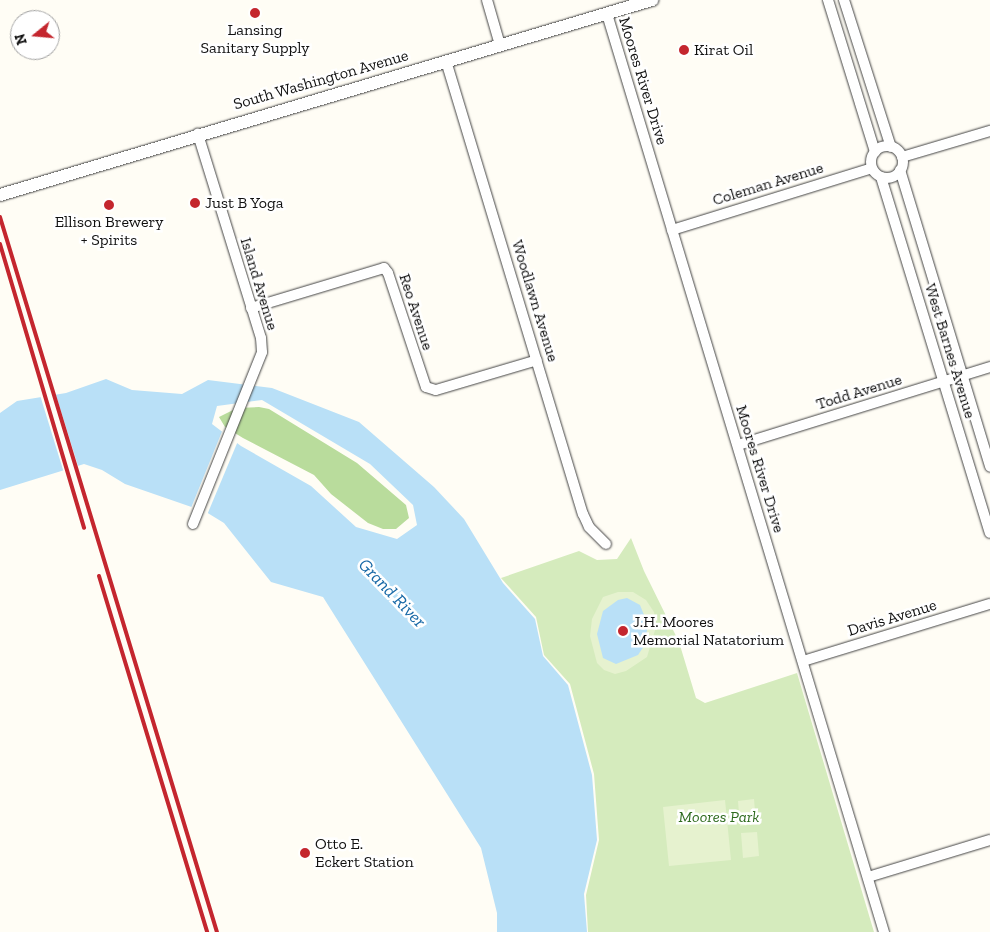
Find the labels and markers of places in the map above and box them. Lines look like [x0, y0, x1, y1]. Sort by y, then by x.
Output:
marker: Lansing Sanitary Supply [249, 7, 261, 19]
place label: Lansing Sanitary Supply [200, 20, 310, 58]
place label: Kirat Oil [694, 40, 753, 60]
marker: Kirat Oil [678, 44, 690, 56]
place label: Just B Yoga [205, 193, 284, 213]
marker: Just B Yoga [189, 197, 201, 209]
marker: Ellison Brewery + Spirits [103, 199, 115, 211]
place label: Ellison Brewery + Spirits [55, 212, 163, 250]
place label: J.H. Moores Memorial Natatorium [633, 612, 784, 650]
marker: J.H. Moores Memorial Natatorium [617, 625, 629, 637]
place label: Otto E. Eckert Station [315, 834, 414, 872]
marker: Otto E. Eckert Station [299, 847, 311, 859]

